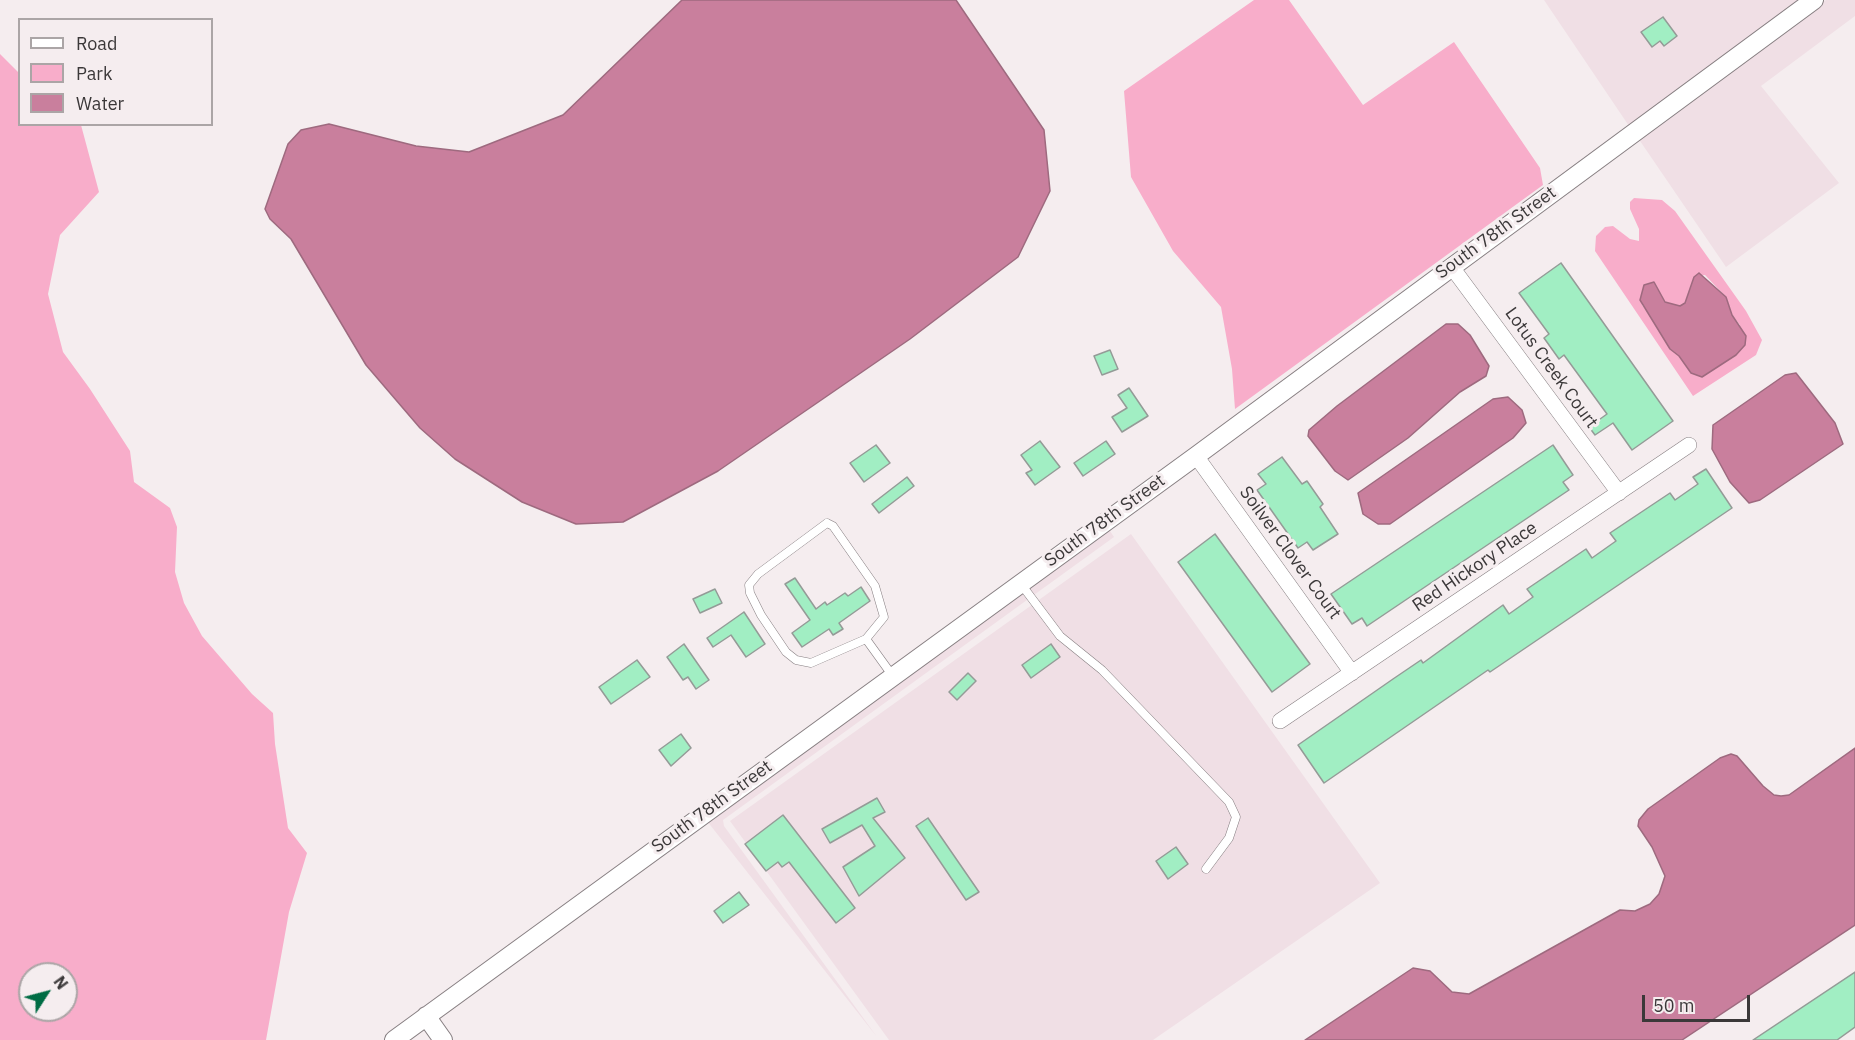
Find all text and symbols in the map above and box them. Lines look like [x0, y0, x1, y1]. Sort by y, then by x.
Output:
legend [18, 18, 213, 126]
text: Road [76, 32, 117, 55]
text: Park [76, 62, 112, 85]
text: Water [76, 92, 124, 115]
street label: South 78th Street [1432, 182, 1560, 284]
street label: Lotus Creek Court [1500, 303, 1602, 433]
street label: South 78th Street [1041, 470, 1169, 572]
street label: Soilver Clover Court [1234, 482, 1346, 624]
street label: Red Hickory Place [1409, 517, 1541, 617]
street label: South 78th Street [648, 756, 776, 858]
north arrow [18, 962, 78, 1022]
text: N [49, 972, 72, 993]
scale bar [1645, 983, 1753, 1021]
text: 50 m [1653, 994, 1695, 1017]

